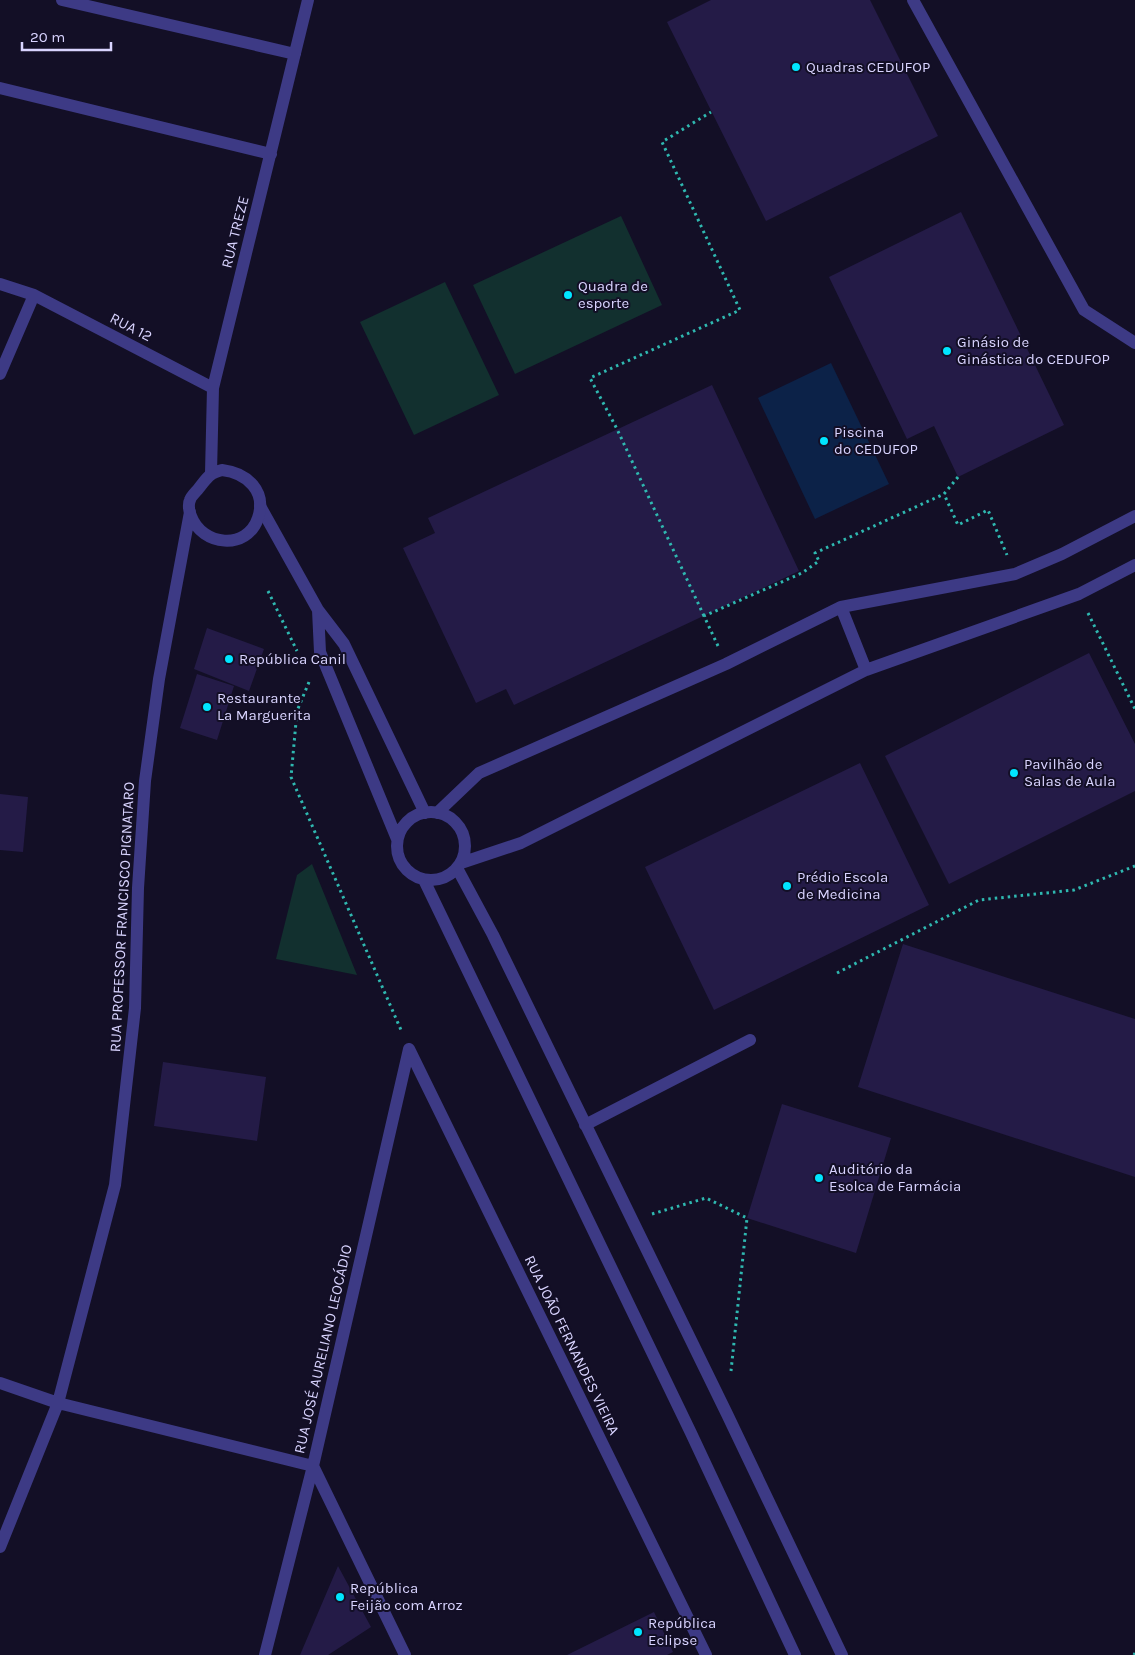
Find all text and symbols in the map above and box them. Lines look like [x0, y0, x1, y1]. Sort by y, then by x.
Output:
scale bar [22, 20, 111, 52]
text: 20 m [30, 28, 65, 46]
place label: Quadras CEDUFOP [806, 58, 930, 76]
marker: Quadras CEDUFOP [790, 61, 802, 73]
street label: RUA TREZE [217, 194, 253, 270]
place label: Quadra de esporte [578, 277, 648, 312]
marker: Quadra de esporte [562, 289, 574, 301]
street label: RUA 12 [107, 309, 155, 345]
place label: Ginásio de Ginástica do CEDUFOP [957, 333, 1110, 368]
marker: Ginásio de Ginástica do CEDUFOP [941, 345, 953, 357]
place label: Piscina do CEDUFOP [834, 423, 918, 458]
marker: Piscina do CEDUFOP [818, 435, 830, 447]
place label: República Canil [239, 650, 346, 668]
marker: República Canil [223, 653, 235, 665]
place label: Restaurante La Marguerita [217, 689, 311, 724]
marker: Restaurante La Marguerita [201, 701, 213, 713]
place label: Pavilhão de Salas de Aula [1024, 755, 1116, 790]
marker: Pavilhão de Salas de Aula [1008, 767, 1020, 779]
street label: RUA PROFESSOR FRANCISCO PIGNATARO [106, 781, 138, 1053]
place label: Prédio Escola de Medicina [797, 868, 888, 903]
marker: Prédio Escola de Medicina [781, 880, 793, 892]
place label: Auditório da Esolca de Farmácia [829, 1160, 961, 1195]
marker: Auditório da Esolca de Farmácia [813, 1172, 825, 1184]
street label: RUA JOSÉ AURELIANO LEOCÁDIO [290, 1243, 356, 1455]
street label: RUA JOÃO FERNANDES VIEIRA [521, 1252, 624, 1438]
place label: República Feijão com Arroz [350, 1579, 463, 1614]
marker: República Feijão com Arroz [334, 1591, 346, 1603]
place label: República Eclipse [648, 1614, 716, 1649]
marker: República Eclipse [632, 1626, 644, 1638]

